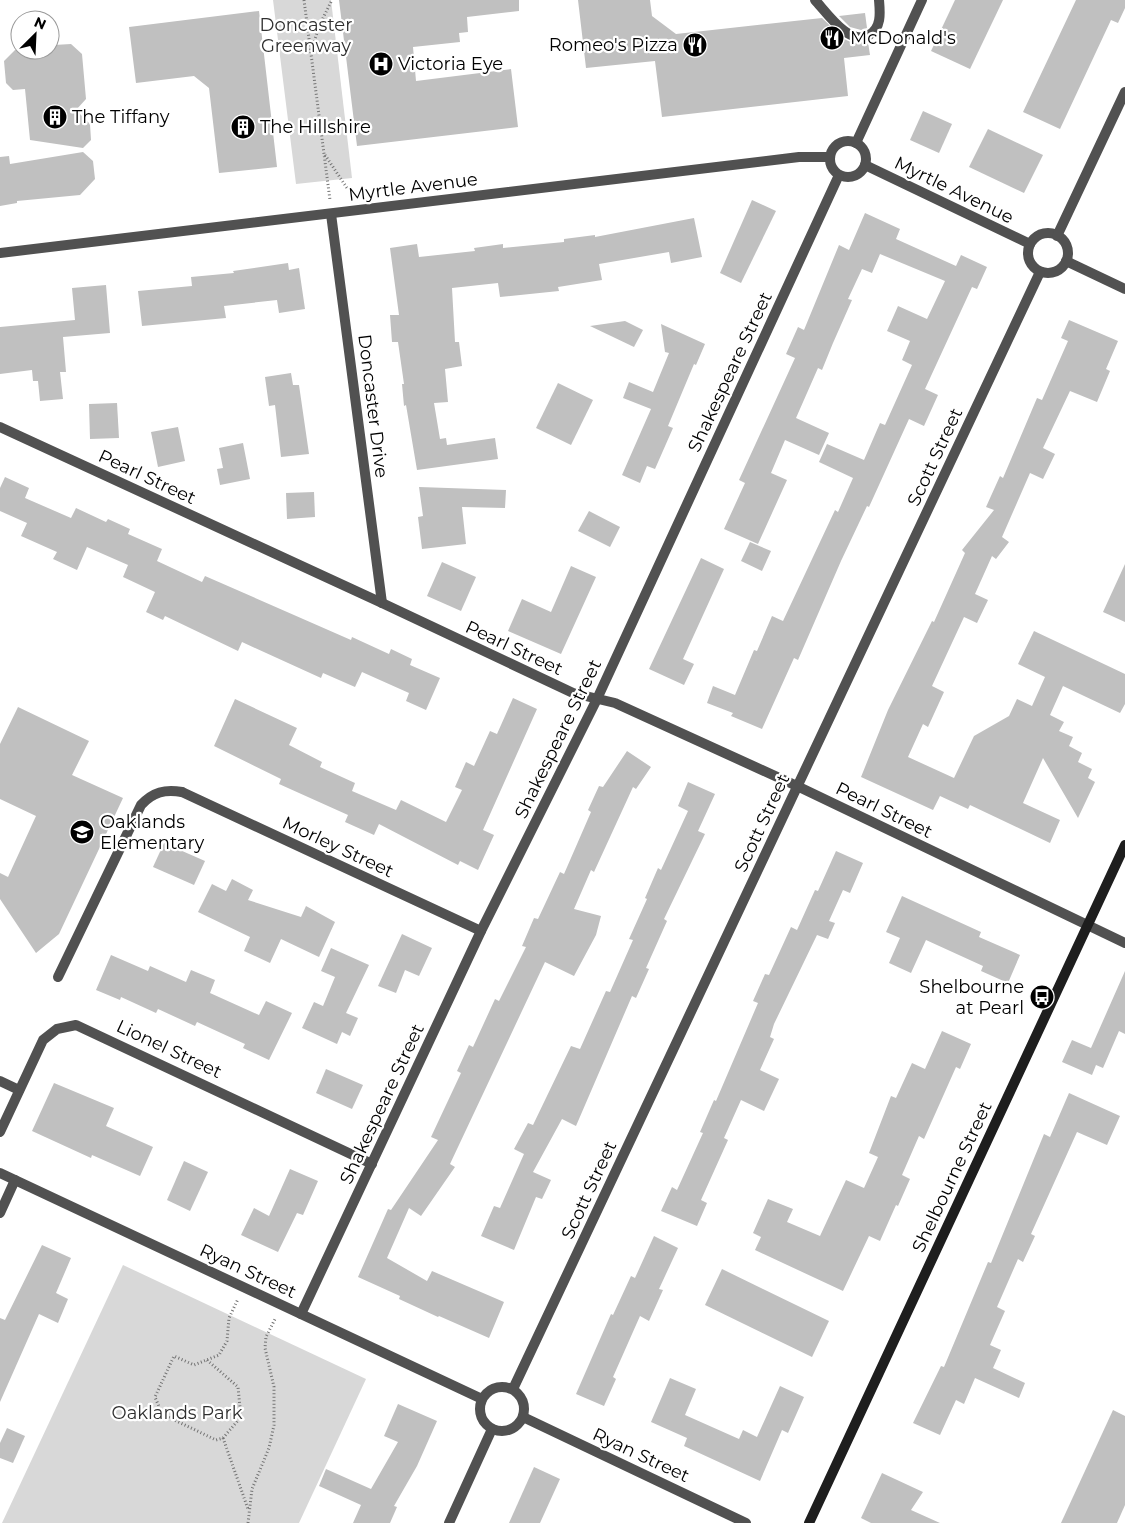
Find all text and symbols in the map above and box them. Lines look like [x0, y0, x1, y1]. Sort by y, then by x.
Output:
north arrow [10, 10, 60, 60]
text: N [31, 13, 49, 34]
park label: Doncaster Greenway [260, 14, 352, 57]
restaurant icon: McDonald's [819, 25, 845, 51]
place label: McDonald's [850, 27, 956, 49]
restaurant icon: Romeo's Pizza [682, 32, 708, 58]
place label: Romeo's Pizza [549, 34, 678, 56]
hospital icon: Victoria Eye [368, 51, 394, 77]
place label: Victoria Eye [398, 53, 503, 75]
building icon: The Tiffany [42, 104, 68, 130]
place label: The Tiffany [72, 106, 170, 128]
building icon: The Hillshire [230, 114, 256, 140]
place label: The Hillshire [260, 116, 371, 138]
street label: Myrtle Avenue [891, 152, 1017, 228]
street label: Myrtle Avenue [347, 168, 479, 206]
street label: Shakespeare Street [683, 288, 777, 456]
street label: Doncaster Drive [353, 333, 393, 479]
street label: Scott Street [903, 404, 967, 510]
street label: Pearl Street [95, 445, 199, 509]
street label: Pearl Street [462, 616, 566, 680]
street label: Shakespeare Street [510, 656, 606, 822]
street label: Scott Street [730, 770, 794, 876]
street label: Pearl Street [832, 777, 936, 843]
place label: Oaklands Elementary [100, 811, 205, 854]
street label: Morley Street [279, 812, 397, 882]
school or university icon: Oaklands Elementary [69, 819, 95, 845]
place label: Shelbourne at Pearl [919, 976, 1024, 1019]
bus stop icon: Shelbourne at Pearl [1029, 984, 1055, 1010]
street label: Lionel Street [113, 1015, 225, 1083]
street label: Shakespeare Street [335, 1020, 429, 1188]
street label: Shelbourne Street [907, 1098, 997, 1256]
street label: Scott Street [557, 1137, 621, 1243]
street label: Ryan Street [196, 1239, 300, 1303]
park label: Oaklands Park [112, 1402, 243, 1424]
street label: Ryan Street [589, 1423, 693, 1487]

